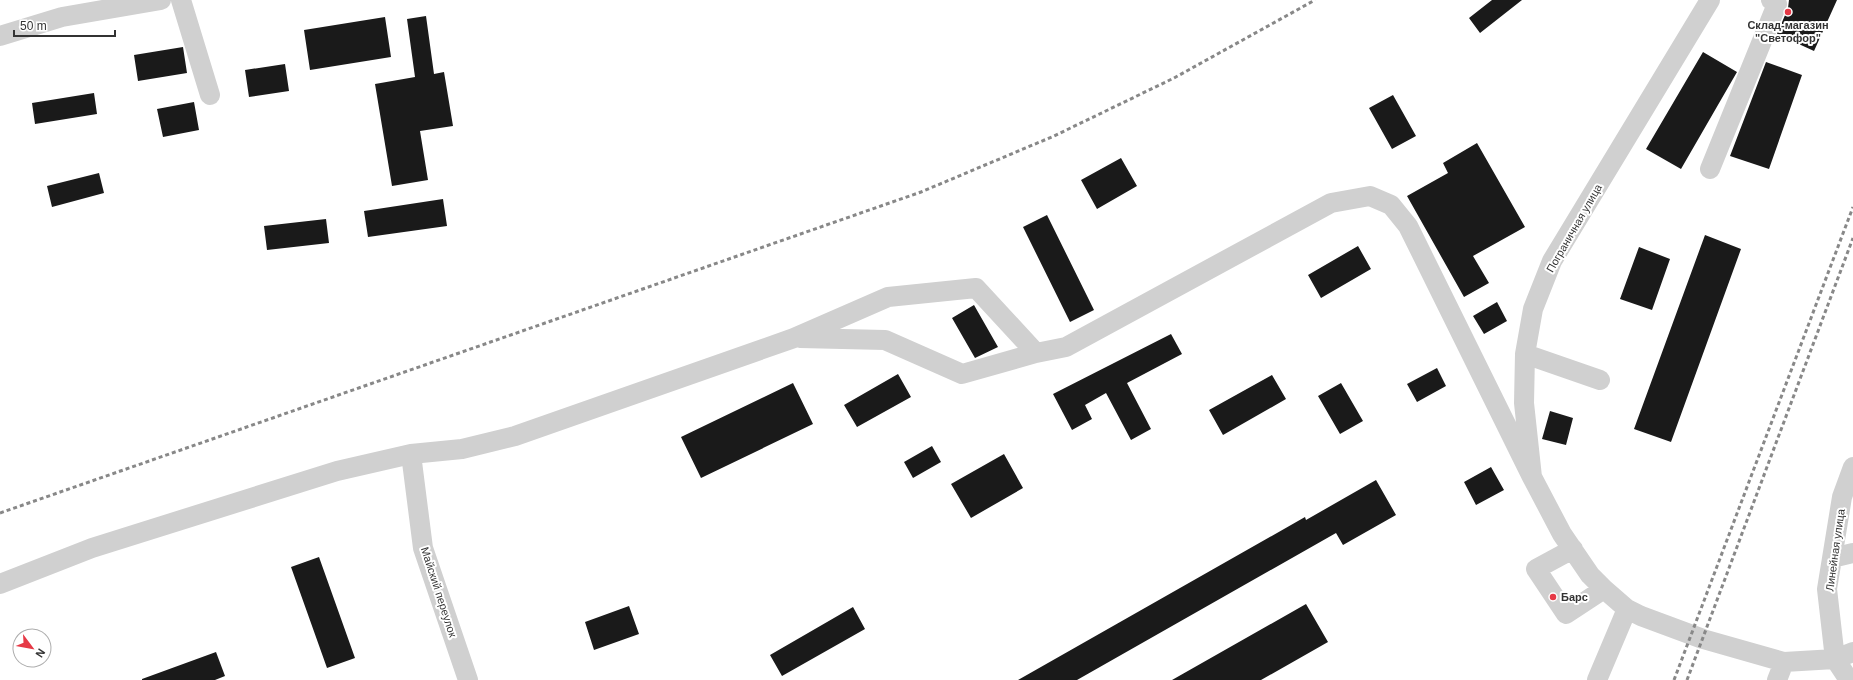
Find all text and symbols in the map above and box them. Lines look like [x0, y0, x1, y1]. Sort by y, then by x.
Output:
marker: Склад-магазин "Светофор" [1783, 7, 1793, 17]
scale bar [14, 12, 115, 38]
text: 50 m [20, 19, 47, 33]
place label: Склад-магазин "Светофор" [1747, 19, 1829, 44]
street label: Пограничная улица [1544, 181, 1605, 274]
street label: Линейная улица [1823, 507, 1847, 592]
street label: Майский переулок [419, 545, 459, 639]
place label: Барс [1561, 591, 1588, 603]
marker: Барс [1548, 592, 1558, 602]
north arrow [12, 628, 52, 668]
text: N [33, 647, 48, 660]

